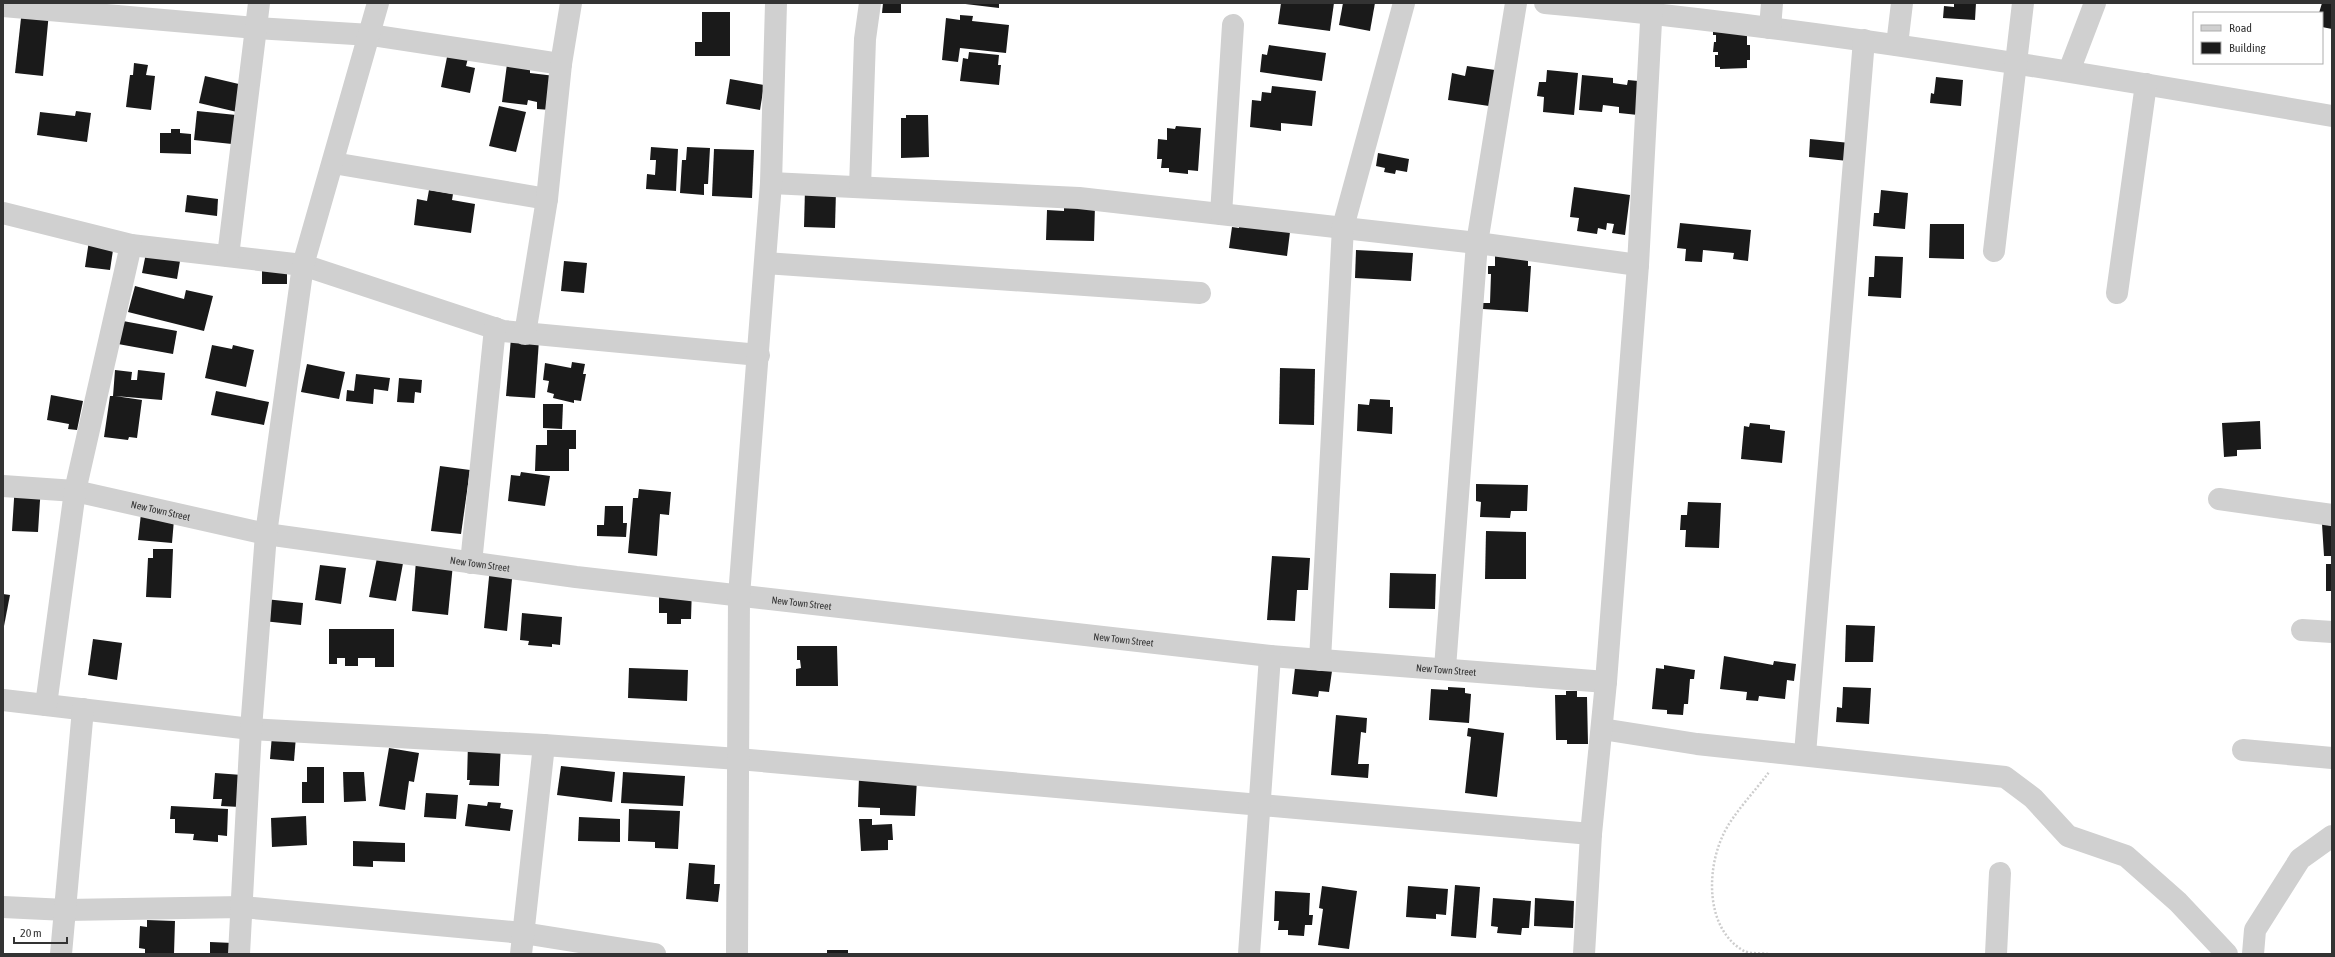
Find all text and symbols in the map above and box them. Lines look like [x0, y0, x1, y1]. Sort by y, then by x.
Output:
legend [2193, 12, 2323, 64]
text: Road [2229, 21, 2252, 35]
text: Building [2229, 41, 2267, 55]
street label: New Town Street [130, 498, 191, 522]
street label: New Town Street [449, 554, 511, 573]
street label: New Town Street [771, 594, 832, 612]
street label: New Town Street [1093, 630, 1154, 648]
street label: New Town Street [1416, 662, 1477, 677]
scale bar [14, 919, 67, 945]
text: 20 m [20, 926, 42, 940]

